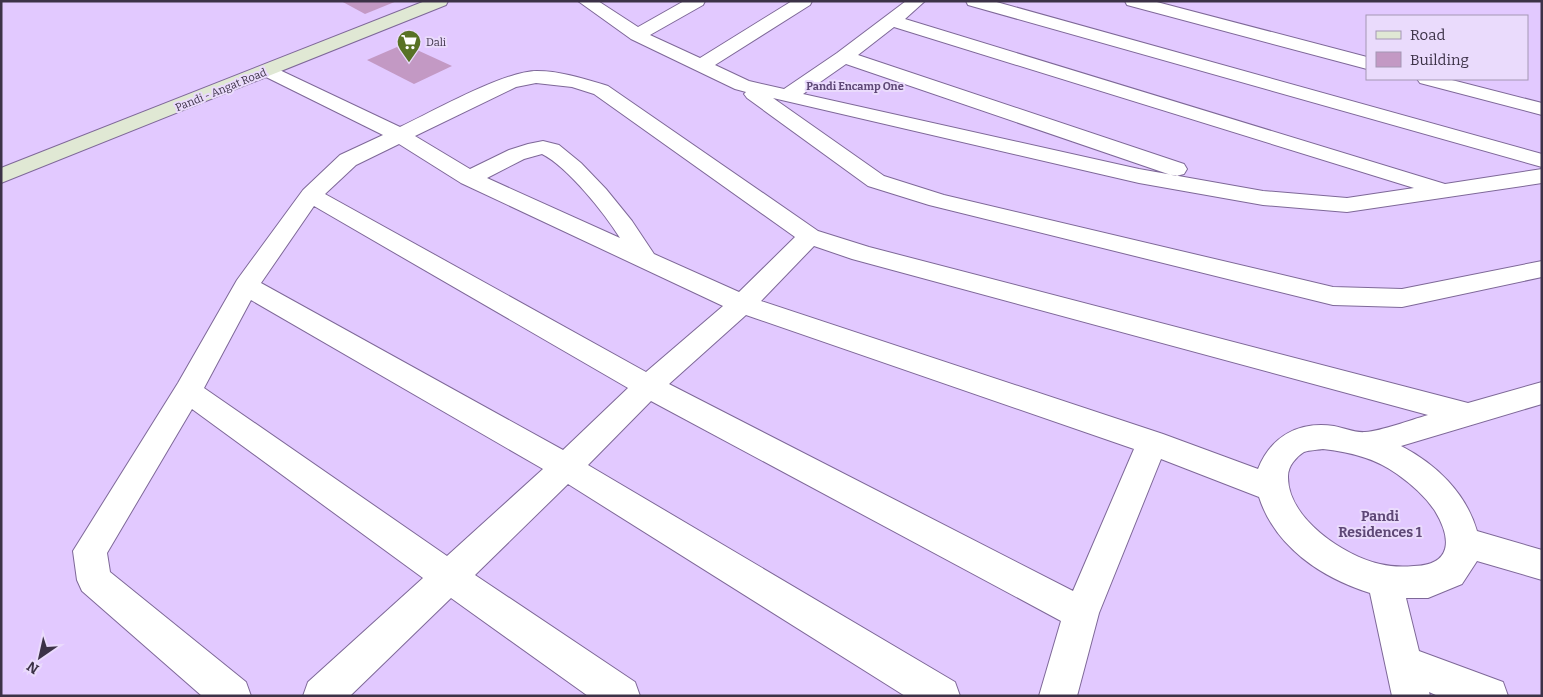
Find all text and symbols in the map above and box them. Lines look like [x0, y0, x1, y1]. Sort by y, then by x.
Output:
legend [1366, 15, 1528, 80]
text: Road [1410, 26, 1445, 44]
supermarket icon: Dali [396, 29, 422, 63]
place label: Dali [426, 36, 447, 49]
text: Building [1410, 51, 1469, 69]
street label: Pandi - Angat Road [174, 66, 269, 114]
district label: Pandi Encamp One [806, 80, 904, 93]
district label: Pandi Residences 1 [1338, 508, 1422, 541]
north arrow [15, 632, 65, 682]
text: N [24, 657, 42, 677]

